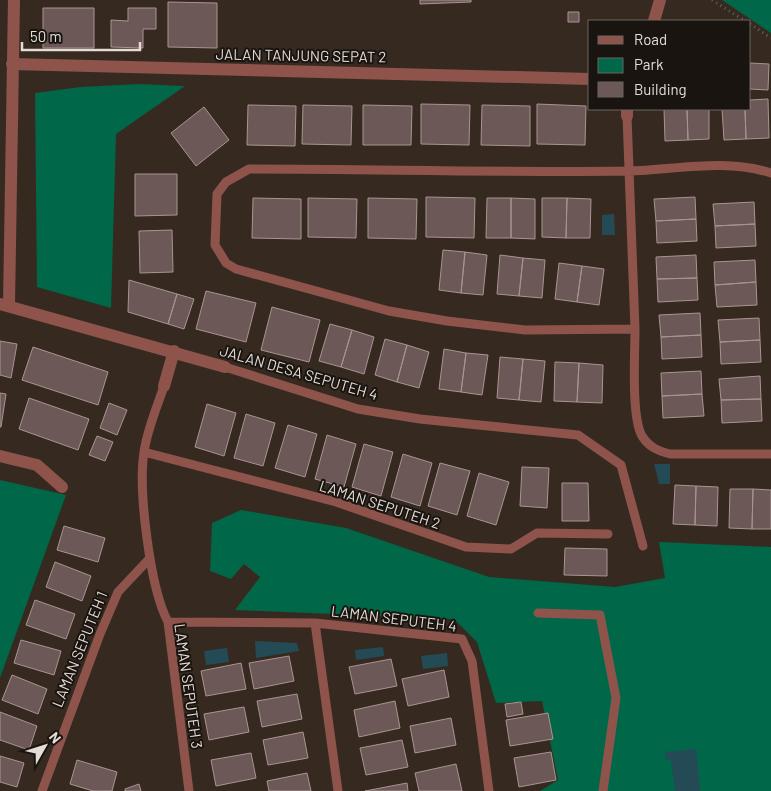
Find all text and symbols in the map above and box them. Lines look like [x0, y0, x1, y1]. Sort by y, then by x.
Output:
scale bar [22, 20, 140, 52]
legend [588, 20, 751, 110]
text: 50 m [30, 27, 62, 45]
text: Road [634, 30, 667, 48]
street label: JALAN TANJUNG SEPAT 2 [215, 45, 387, 65]
text: Park [634, 55, 664, 73]
text: Building [634, 80, 687, 98]
street label: JALAN DESA SEPUTEH 4 [218, 341, 380, 403]
street label: LAMAN SEPUTEH 2 [317, 476, 443, 532]
street label: LAMAN SEPUTEH 1 [48, 588, 110, 710]
street label: LAMAN SEPUTEH 4 [330, 601, 458, 635]
street label: LAMAN SEPUTEH 3 [171, 622, 207, 750]
north arrow [20, 721, 70, 771]
text: N [46, 729, 65, 746]

